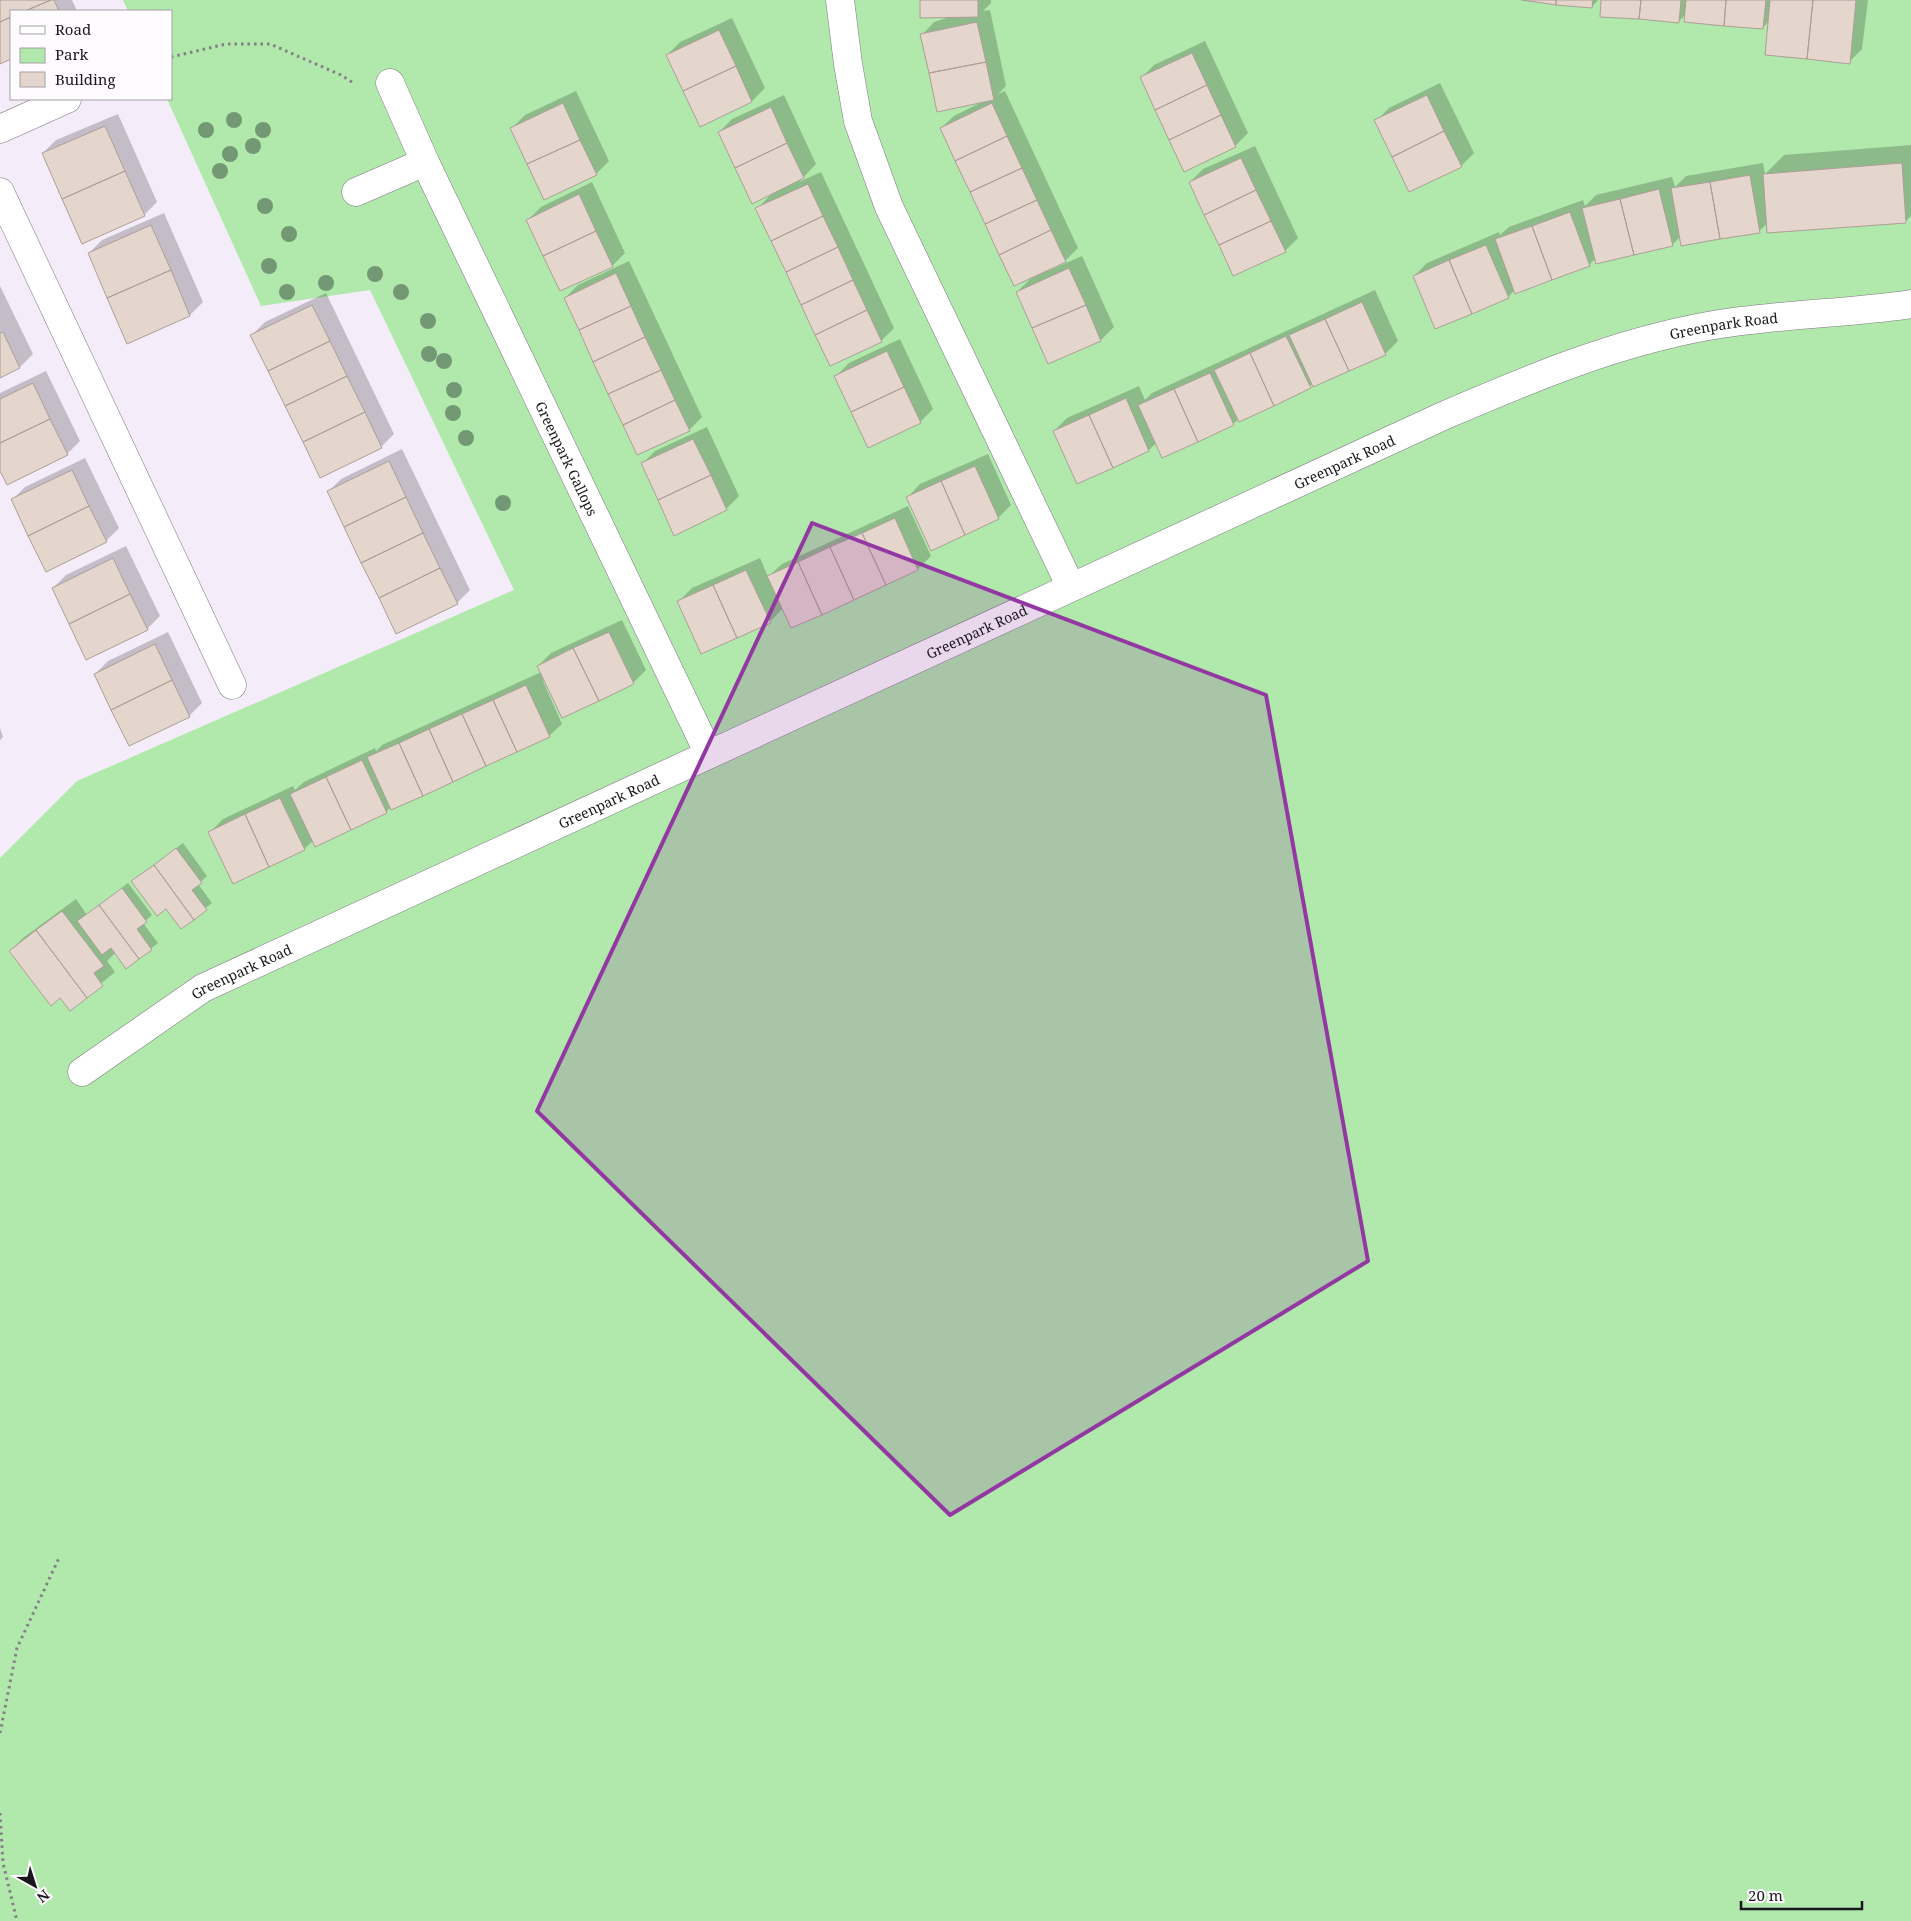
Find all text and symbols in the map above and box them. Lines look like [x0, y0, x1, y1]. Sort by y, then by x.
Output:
legend [10, 10, 172, 100]
text: Road [55, 19, 91, 39]
text: Park [55, 44, 89, 64]
text: Building [55, 69, 116, 89]
street label: Greenpark Road [1668, 307, 1779, 343]
street label: Greenpark Gallops [531, 398, 603, 519]
street label: Greenpark Road [1291, 430, 1398, 493]
street label: Greenpark Road [923, 600, 1030, 663]
street label: Greenpark Road [555, 769, 663, 832]
street label: Greenpark Road [187, 939, 295, 1003]
north arrow [10, 1861, 60, 1911]
scale bar [1741, 1878, 1862, 1910]
text: 20 m [1748, 1885, 1783, 1905]
text: N [33, 1886, 54, 1907]

